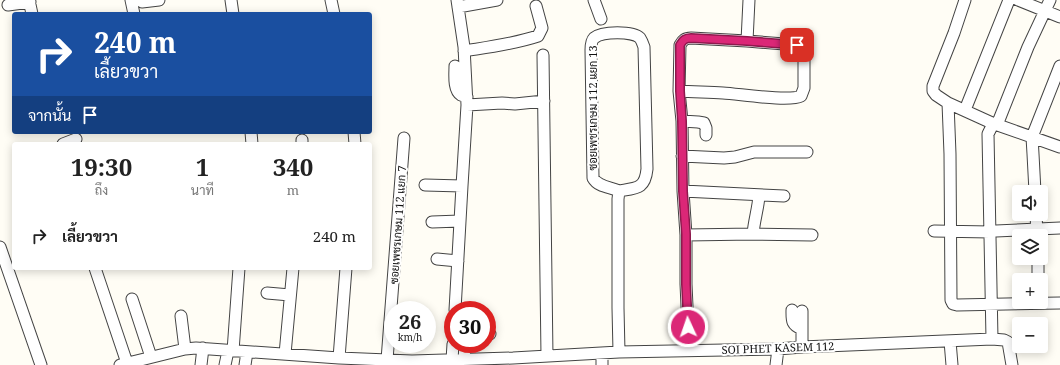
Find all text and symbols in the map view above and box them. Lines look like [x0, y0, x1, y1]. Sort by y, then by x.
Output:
text: 240 m [94, 23, 176, 61]
icon: right [28, 28, 80, 80]
pin [780, 28, 814, 62]
icon: arrive [786, 34, 808, 56]
street label: ซอยเพชรเกษม 112 แยก 13 [585, 45, 600, 171]
text: เลี้ยวขวา [94, 59, 158, 83]
icon: arrive [79, 104, 101, 126]
text: จากนั้น [28, 105, 71, 125]
text: 19:30 [71, 150, 132, 183]
text: 1 [196, 150, 209, 183]
text: 340 [273, 150, 313, 183]
street label: ซอยเพชรเกษม 112 แยก 7 [386, 165, 409, 285]
text: ถึง [95, 181, 108, 199]
text: นาที [191, 181, 214, 199]
text: m [287, 181, 299, 199]
map controls [1012, 185, 1048, 353]
button: sound [1012, 185, 1048, 221]
icon: right [28, 225, 50, 247]
text: เลี้ยวขวา [62, 226, 118, 246]
text: 240 m [313, 226, 356, 246]
button: layers [1012, 229, 1048, 265]
button: + [1012, 273, 1048, 309]
speed limit sign: 30 [444, 301, 496, 353]
position arrow [667, 306, 709, 348]
text: 26 [399, 308, 421, 335]
button: − [1012, 317, 1048, 353]
text: km/h [398, 330, 422, 344]
street label: SOI PHET KASEM 112 [721, 338, 835, 357]

